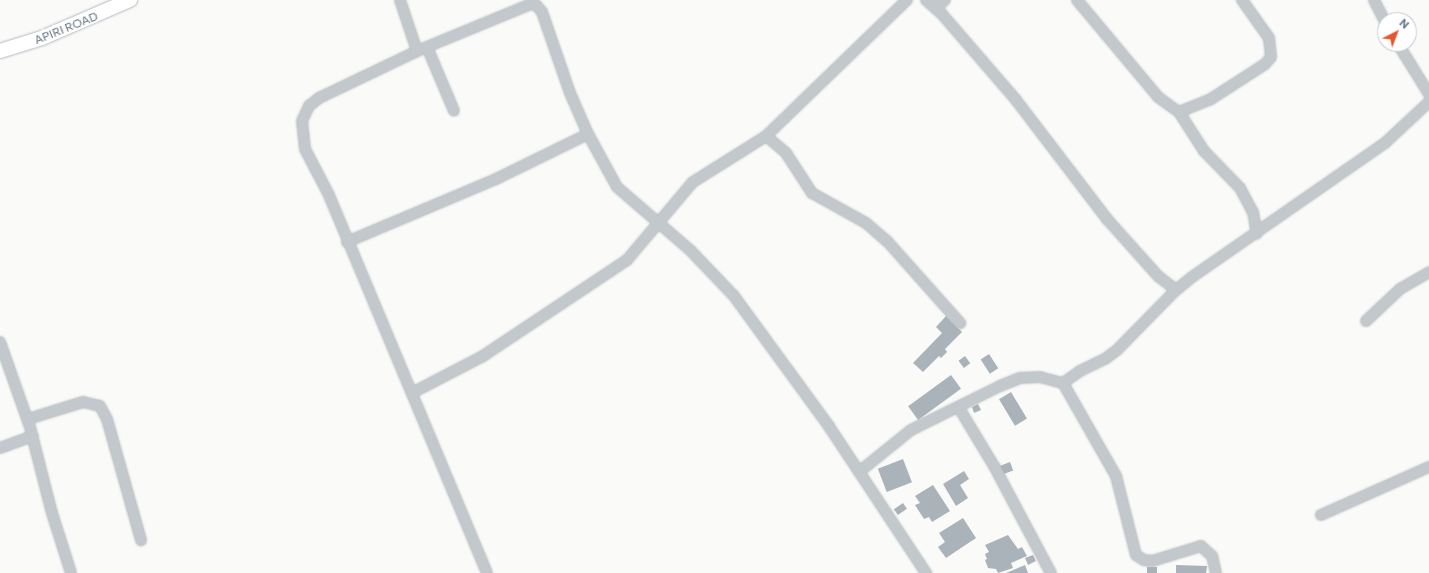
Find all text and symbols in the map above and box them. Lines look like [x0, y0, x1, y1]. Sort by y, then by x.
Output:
street label: APIRI ROAD [32, 9, 100, 47]
north arrow [1377, 12, 1417, 52]
text: N [1397, 16, 1412, 31]

